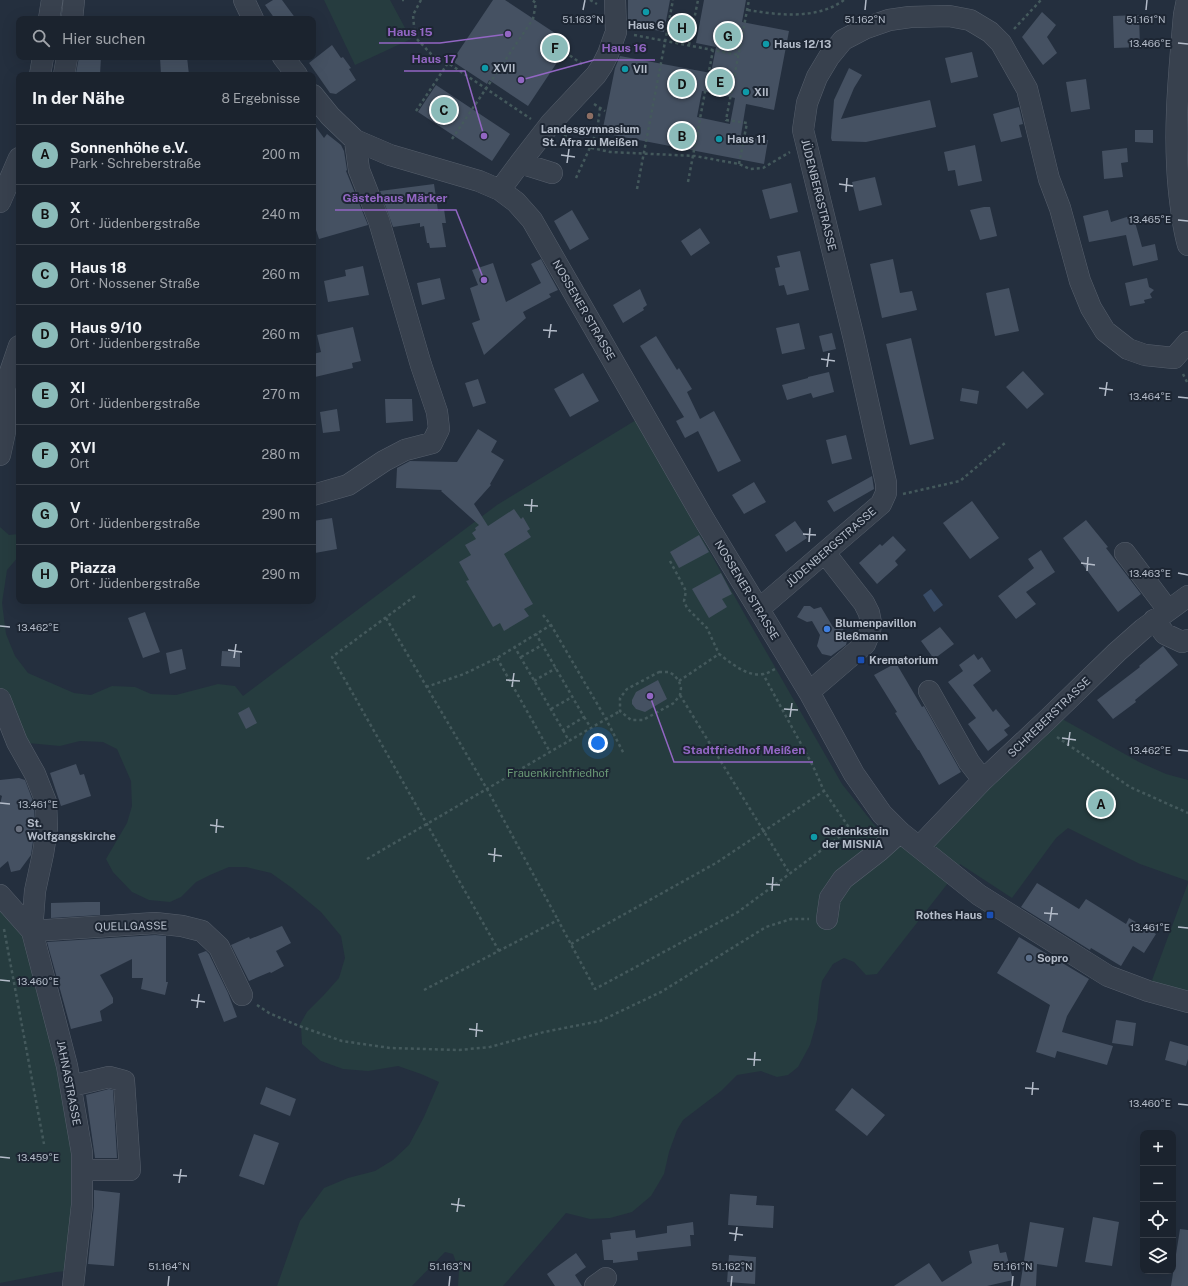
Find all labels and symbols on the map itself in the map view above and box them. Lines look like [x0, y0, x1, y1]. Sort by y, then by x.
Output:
marker: Haus 6 [641, 7, 651, 17]
text: 51.163°N [562, 13, 604, 25]
pin: H [669, 13, 695, 43]
text: 51.162°N [844, 13, 886, 25]
text: 51.161°N [1126, 13, 1166, 25]
callout: Haus 15 [379, 19, 440, 43]
place label: Haus 6 [628, 19, 664, 31]
pin: G [715, 21, 741, 51]
text: Haus 15 [387, 25, 433, 39]
pin: F [542, 33, 568, 63]
callout: Haus 16 [594, 36, 655, 60]
text: 13.466°E [1129, 37, 1171, 49]
place label: Haus 12/13 [774, 38, 831, 50]
marker: Haus 12/13 [761, 39, 771, 49]
text: Haus 16 [601, 41, 647, 55]
callout: Haus 17 [404, 47, 465, 71]
text: Haus 17 [412, 52, 456, 66]
place label: XVII [493, 62, 515, 74]
marker: XVII [480, 63, 490, 73]
place label: VII [633, 63, 648, 75]
marker: VII [620, 64, 630, 74]
pin: E [707, 67, 733, 97]
pin: D [669, 69, 695, 99]
place label: XII [754, 86, 769, 98]
marker: XII [741, 87, 751, 97]
pin: C [431, 95, 457, 125]
marker: Landesgymnasium St. Afra zu Meißen [585, 111, 595, 121]
pin: B [669, 121, 695, 151]
place label: Landesgymnasium St. Afra zu Meißen [541, 123, 639, 148]
place label: Haus 11 [727, 133, 766, 145]
marker: Haus 11 [714, 134, 724, 144]
street label: JÜDENBERGSTRASSE [799, 138, 840, 252]
callout: Gästehaus Märker [335, 186, 456, 210]
text: Gästehaus Märker [342, 191, 448, 205]
text: 13.465°E [1129, 213, 1171, 225]
street label: NOSSENER STRASSE [550, 258, 618, 362]
text: 13.464°E [1129, 390, 1171, 402]
street label: JÜDENBERGSTRASSE [783, 504, 878, 589]
street label: NOSSENER STRASSE [713, 538, 782, 642]
text: 13.463°E [1129, 567, 1171, 579]
place label: Blumenpavillon Bleßmann [835, 617, 916, 642]
text: 13.462°E [17, 621, 59, 633]
marker: Blumenpavillon Bleßmann [822, 624, 832, 634]
place label: Krematorium [869, 654, 938, 666]
marker: Krematorium [856, 655, 866, 665]
street label: SCHREBERSTRASSE [1005, 675, 1093, 759]
your location [588, 733, 608, 753]
callout: Stadtfriedhof Meißen [674, 738, 813, 762]
text: Stadtfriedhof Meißen [683, 743, 805, 757]
text: 13.462°E [1129, 744, 1171, 756]
park label: Frauenkirchfriedhof [507, 767, 610, 779]
pin: A [1088, 789, 1114, 819]
text: 13.461°E [18, 798, 58, 810]
place label: St. Wolfgangskirche [27, 817, 116, 842]
marker: St. Wolfgangskirche [14, 824, 24, 834]
place label: Gedenkstein der MISNIA [822, 825, 888, 850]
marker: Gedenkstein der MISNIA [809, 832, 819, 842]
place label: Rothes Haus [916, 909, 982, 921]
marker: Rothes Haus [985, 910, 995, 920]
street label: QUELLGASSE [95, 919, 168, 933]
text: 13.461°E [1130, 921, 1170, 933]
place label: Sopro [1037, 952, 1068, 964]
marker: Sopro [1024, 953, 1034, 963]
text: 13.460°E [17, 975, 59, 987]
street label: JAHNASTRASSE [55, 1039, 83, 1127]
text: 13.460°E [1129, 1097, 1171, 1109]
text: 13.459°E [17, 1151, 59, 1163]
text: 51.164°N [148, 1260, 190, 1272]
text: 51.163°N [429, 1260, 471, 1272]
text: 51.162°N [711, 1260, 753, 1272]
text: 51.161°N [993, 1260, 1033, 1272]

